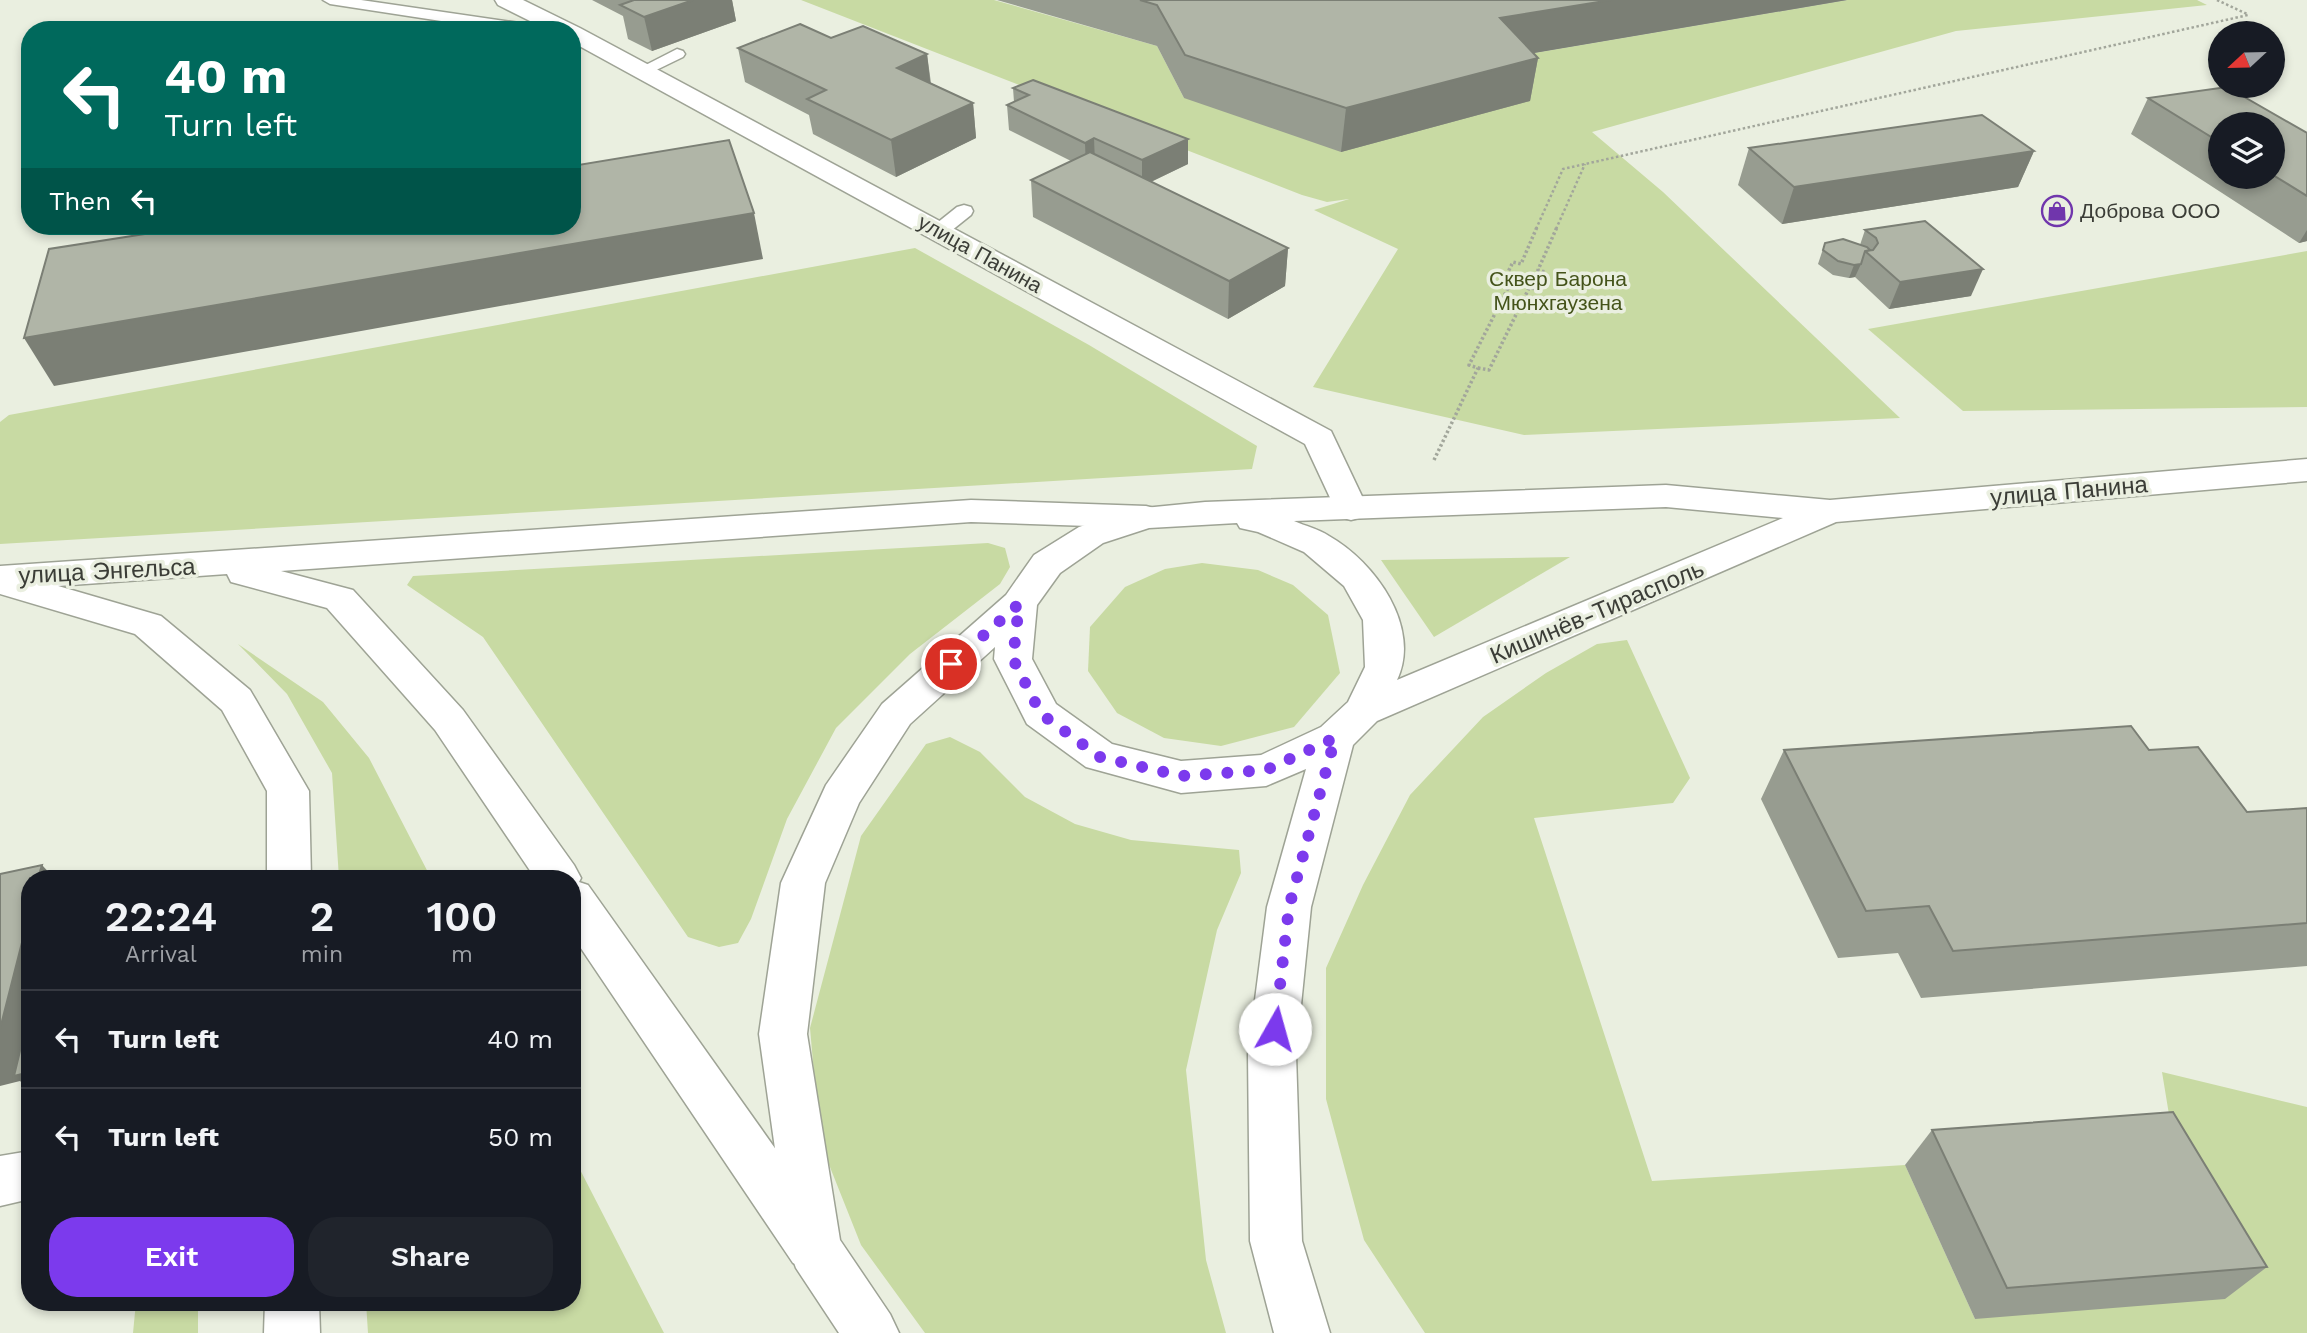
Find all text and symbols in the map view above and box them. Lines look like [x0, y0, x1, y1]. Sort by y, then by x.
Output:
north arrow [2208, 21, 2286, 98]
map controls [2208, 21, 2285, 189]
text: 40 m [164, 47, 287, 105]
icon: left [49, 49, 140, 140]
text: Turn left [164, 106, 297, 144]
button: layers [2208, 112, 2285, 189]
icon: left [125, 182, 163, 220]
text: Then [49, 186, 111, 216]
shop icon: Доброва ООО [2040, 194, 2074, 228]
place label: Доброва ООО [2080, 198, 2220, 223]
street label: улица Панина [914, 209, 1047, 298]
park label: Сквер Барона Мюнхгаузена [1489, 266, 1627, 315]
street label: улица Панина [1989, 470, 2150, 512]
street label: улица Энгельса [18, 552, 197, 590]
street label: Кишинёв-Тирасполь [1486, 554, 1708, 670]
pin [921, 634, 981, 694]
icon: arrive [932, 645, 970, 683]
text: 22:24 [104, 892, 217, 941]
text: 2 [310, 892, 334, 941]
text: 100 [427, 892, 498, 941]
text: Arrival [125, 941, 197, 968]
text: min [301, 941, 343, 968]
text: m [451, 941, 473, 968]
position arrow [1238, 992, 1312, 1066]
icon: left [49, 1020, 87, 1058]
text: Turn left [108, 1024, 219, 1054]
text: 40 m [487, 1024, 553, 1054]
icon: left [49, 1118, 87, 1156]
text: Turn left [108, 1122, 219, 1152]
text: 50 m [488, 1122, 553, 1152]
button: Exit [49, 1217, 294, 1297]
button: Share [308, 1217, 553, 1297]

